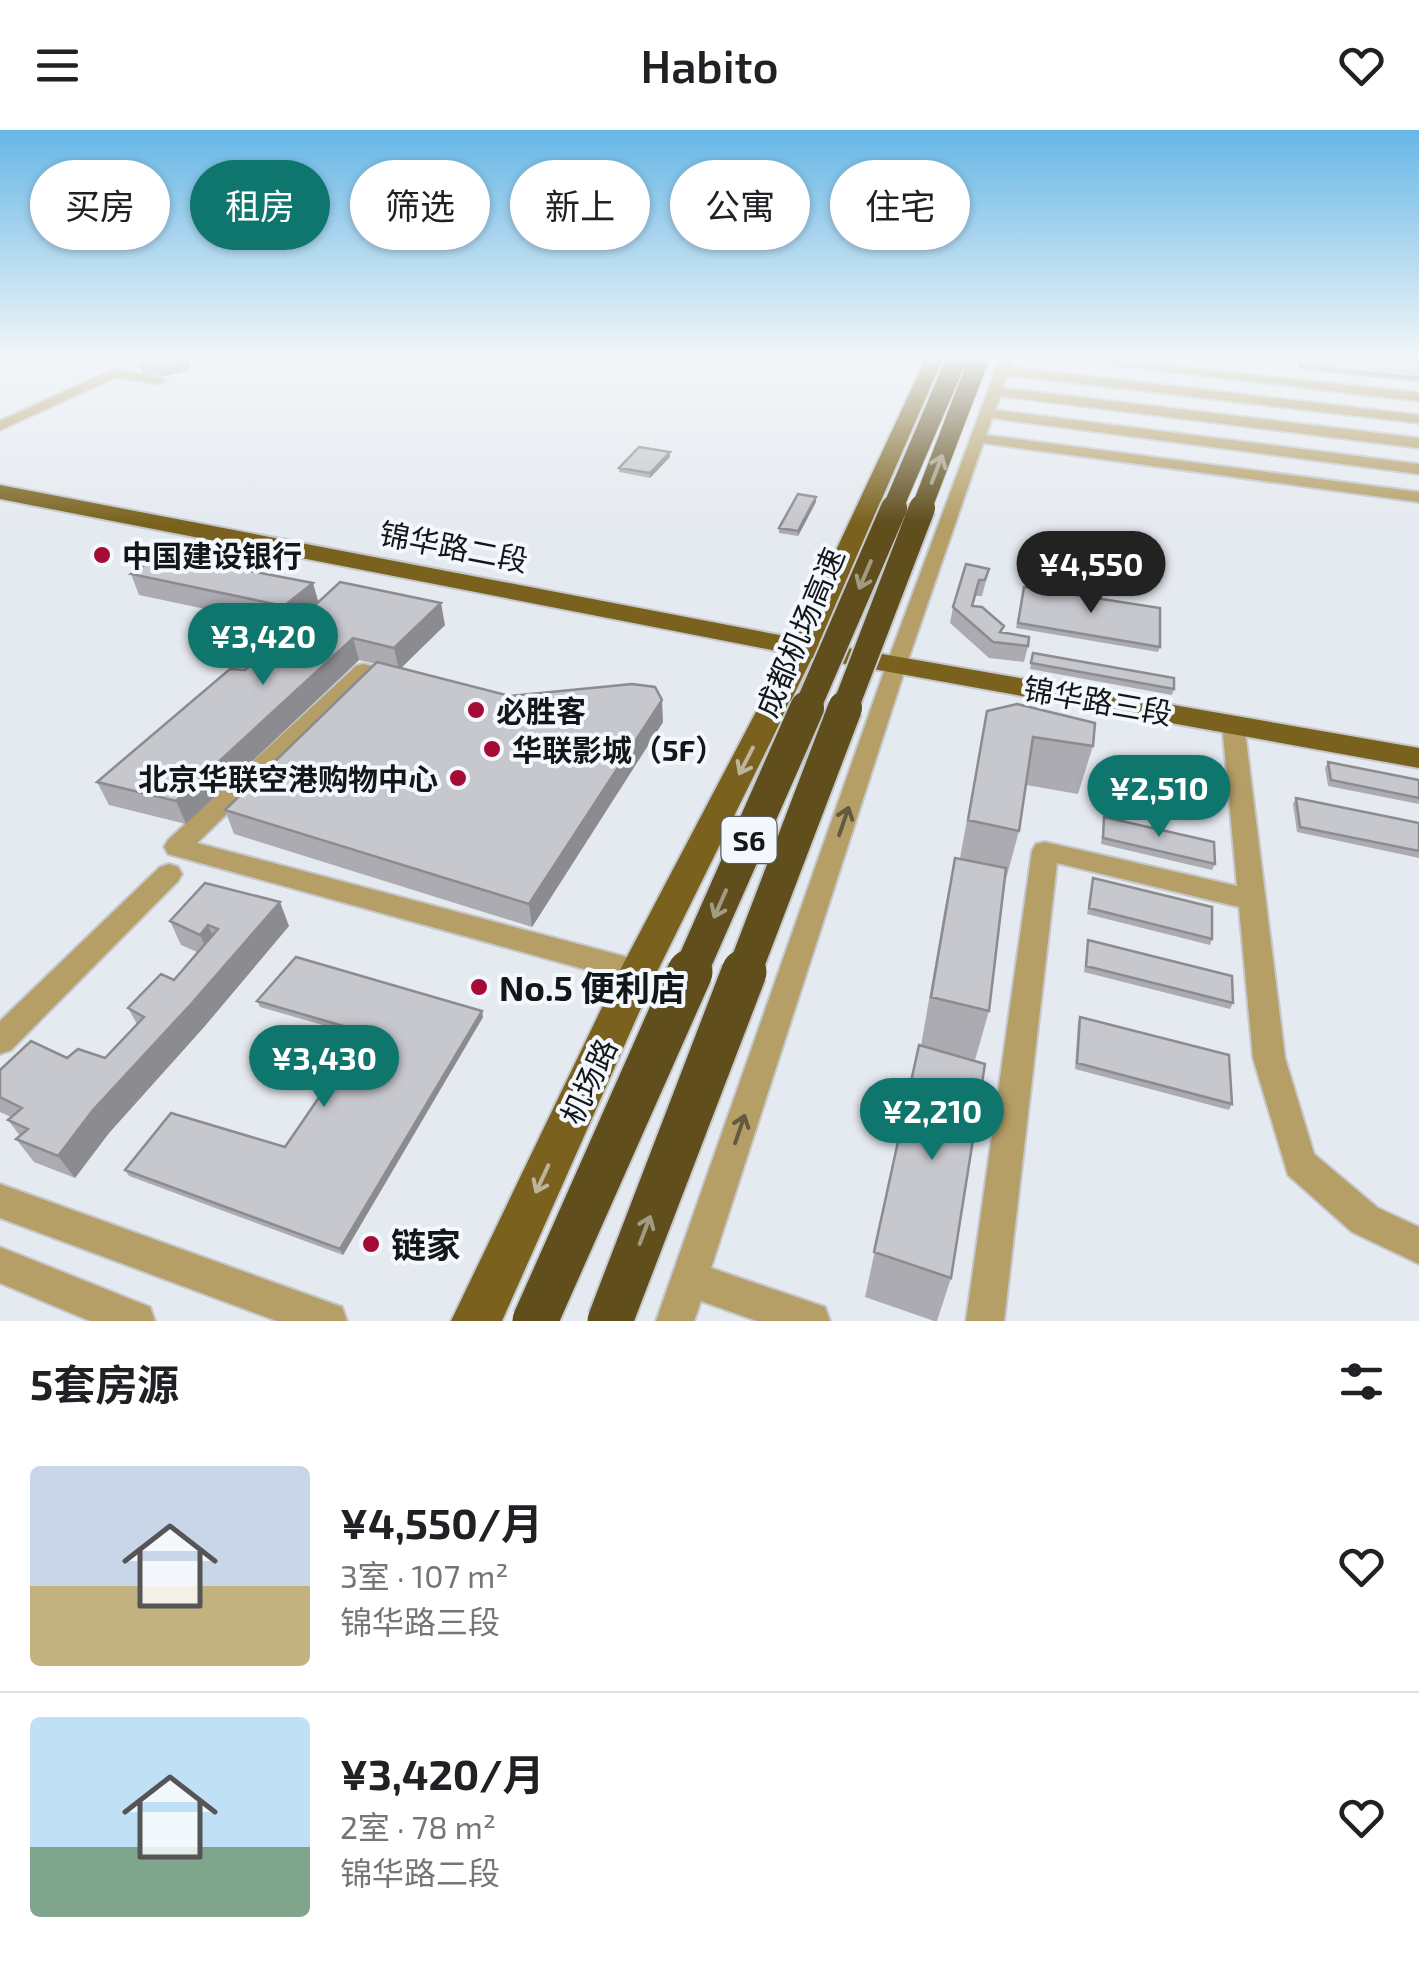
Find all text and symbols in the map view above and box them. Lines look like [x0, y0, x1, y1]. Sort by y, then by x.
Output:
icon: menu [30, 38, 85, 93]
text: Habito [640, 38, 779, 92]
icon: heart [1334, 38, 1389, 93]
chip: 买房 [30, 160, 170, 250]
chip: 租房 [190, 160, 330, 250]
chip: 筛选 [350, 160, 490, 250]
chip: 新上 [510, 160, 650, 250]
chip: 公寓 [670, 160, 810, 250]
chip: 住宅 [830, 160, 970, 250]
one-way arrow [929, 455, 947, 486]
street label: 锦华路二段 [377, 514, 531, 578]
pin: ¥4,550 [1010, 531, 1172, 616]
place label: 中国建设银行 [122, 537, 302, 573]
street label: 成都机场高速 [747, 542, 851, 722]
marker: 中国建设银行 [91, 544, 113, 566]
text: ¥4,550 [1039, 544, 1143, 582]
one-way arrow [855, 559, 873, 590]
pin: ¥3,420 [182, 603, 344, 688]
text: ¥3,420 [210, 616, 316, 654]
street label: 锦华路三段 [1021, 669, 1175, 731]
place label: 必胜客 [496, 692, 586, 728]
marker: 必胜客 [465, 699, 487, 721]
place label: 华联影城（5F） [512, 731, 725, 767]
marker: 华联影城（5F） [481, 738, 503, 760]
one-way arrow [736, 746, 755, 776]
pin: ¥2,510 [1078, 755, 1240, 840]
place label: 北京华联空港购物中心 [138, 760, 438, 796]
marker: 北京华联空港购物中心 [447, 767, 469, 789]
text: ¥2,510 [1109, 768, 1209, 806]
one-way arrow [836, 806, 854, 838]
road number: S6 [722, 817, 776, 863]
one-way arrow [710, 888, 728, 919]
place label: No.5 便利店 [499, 966, 685, 1008]
marker: No.5 便利店 [468, 976, 490, 998]
pin: ¥3,430 [243, 1025, 405, 1110]
street label: 机场路 [553, 1033, 623, 1129]
text: ¥3,430 [271, 1038, 377, 1076]
pin: ¥2,210 [851, 1078, 1013, 1163]
text: ¥2,210 [882, 1091, 982, 1129]
one-way arrow [732, 1115, 750, 1146]
one-way arrow [532, 1163, 550, 1194]
one-way arrow [637, 1215, 655, 1246]
place label: 链家 [391, 1223, 461, 1265]
marker: 链家 [360, 1233, 382, 1255]
icon: filters [1334, 1354, 1389, 1409]
text: 5套房源 [30, 1358, 179, 1408]
text: ¥4,550/月 [340, 1497, 543, 1547]
icon: home [110, 1506, 230, 1626]
icon: heart [1334, 1539, 1389, 1594]
text: 3室 · 107 m² [340, 1556, 508, 1594]
text: 锦华路三段 [340, 1602, 500, 1640]
text: ¥3,420/月 [340, 1748, 545, 1798]
icon: home [110, 1757, 230, 1877]
icon: heart [1334, 1790, 1389, 1845]
text: 2室 · 78 m² [340, 1807, 496, 1845]
text: 锦华路二段 [340, 1853, 500, 1891]

